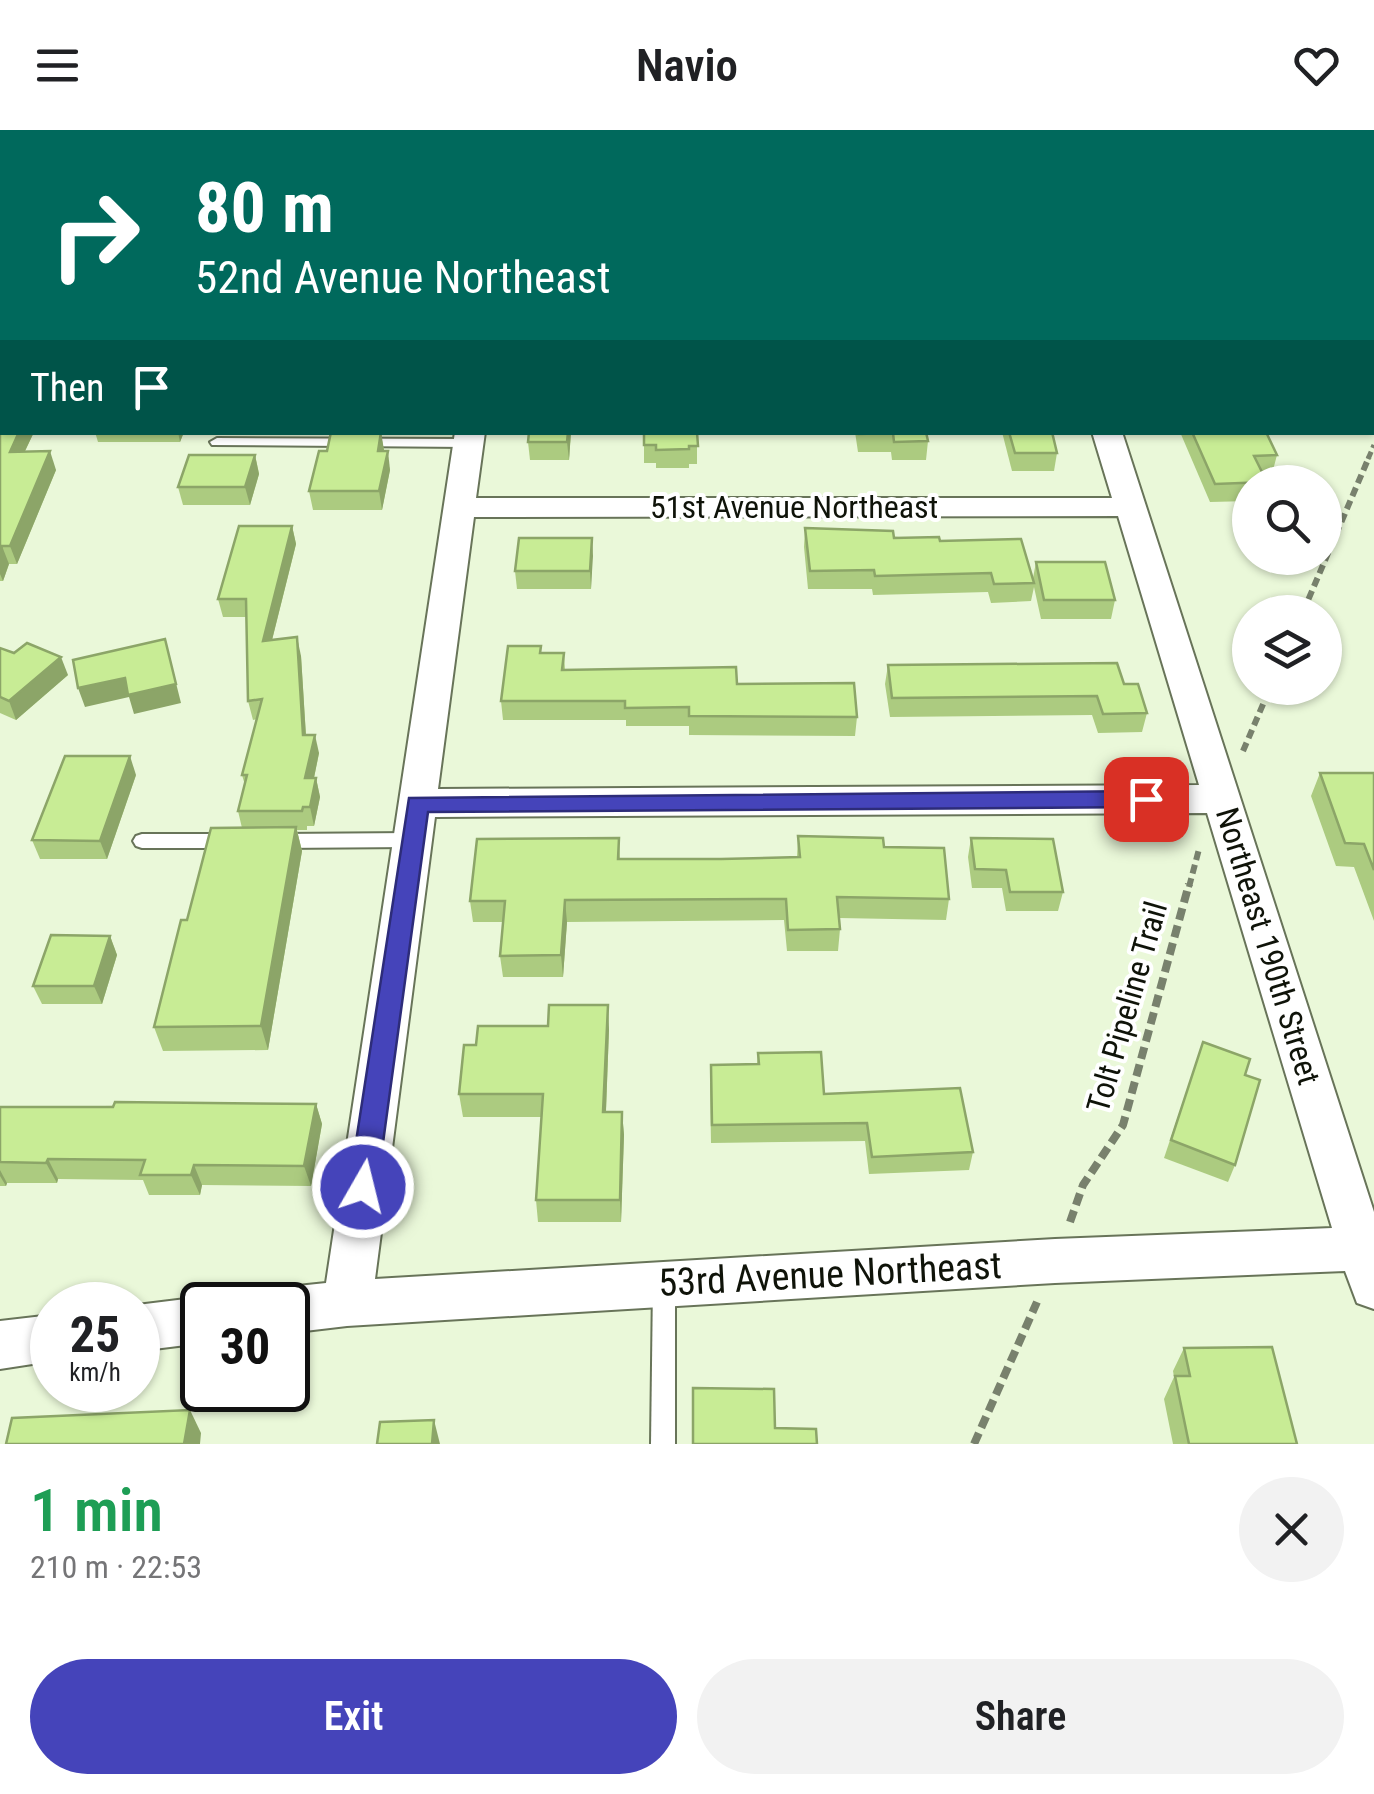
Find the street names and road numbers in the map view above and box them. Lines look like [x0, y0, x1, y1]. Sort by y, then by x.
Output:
street label: 51st Avenue Northeast [650, 488, 938, 526]
street label: Northeast 190th Street [1208, 803, 1328, 1089]
street label: Tolt Pipeline Trail [1079, 897, 1175, 1117]
street label: 53rd Avenue Northeast [657, 1243, 1003, 1305]

